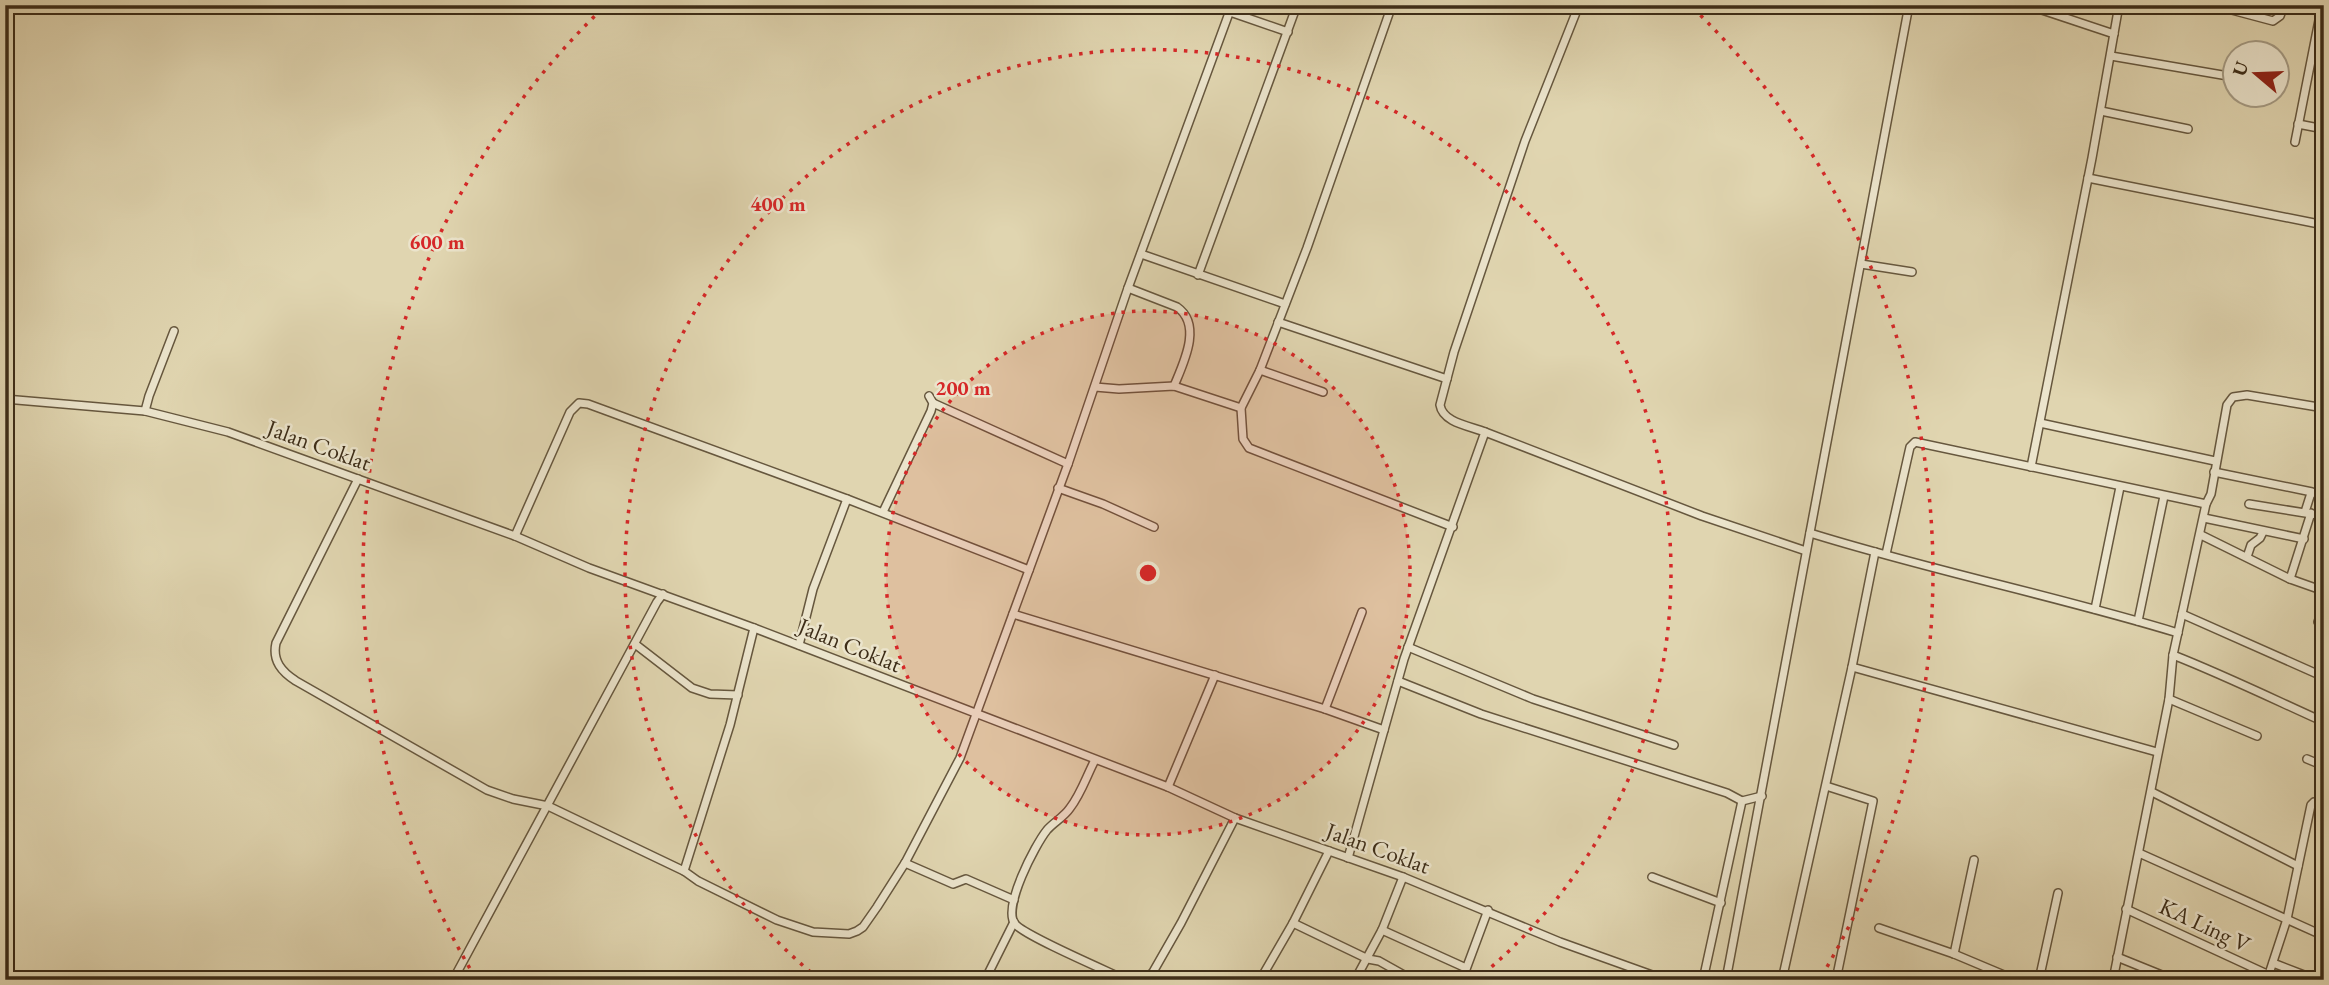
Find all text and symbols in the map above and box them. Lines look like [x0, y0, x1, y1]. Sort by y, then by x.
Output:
north arrow [2220, 38, 2290, 108]
text: U [2226, 58, 2255, 79]
text: 400 m [750, 190, 806, 217]
text: 600 m [409, 228, 465, 255]
text: 200 m [935, 374, 991, 401]
street label: Jalan Coklat [261, 412, 376, 478]
centre of rings [1136, 561, 1160, 585]
street label: Jalan Coklat [792, 610, 907, 680]
street label: Jalan Coklat [1320, 815, 1435, 881]
street label: KA Ling V [2154, 891, 2256, 959]

